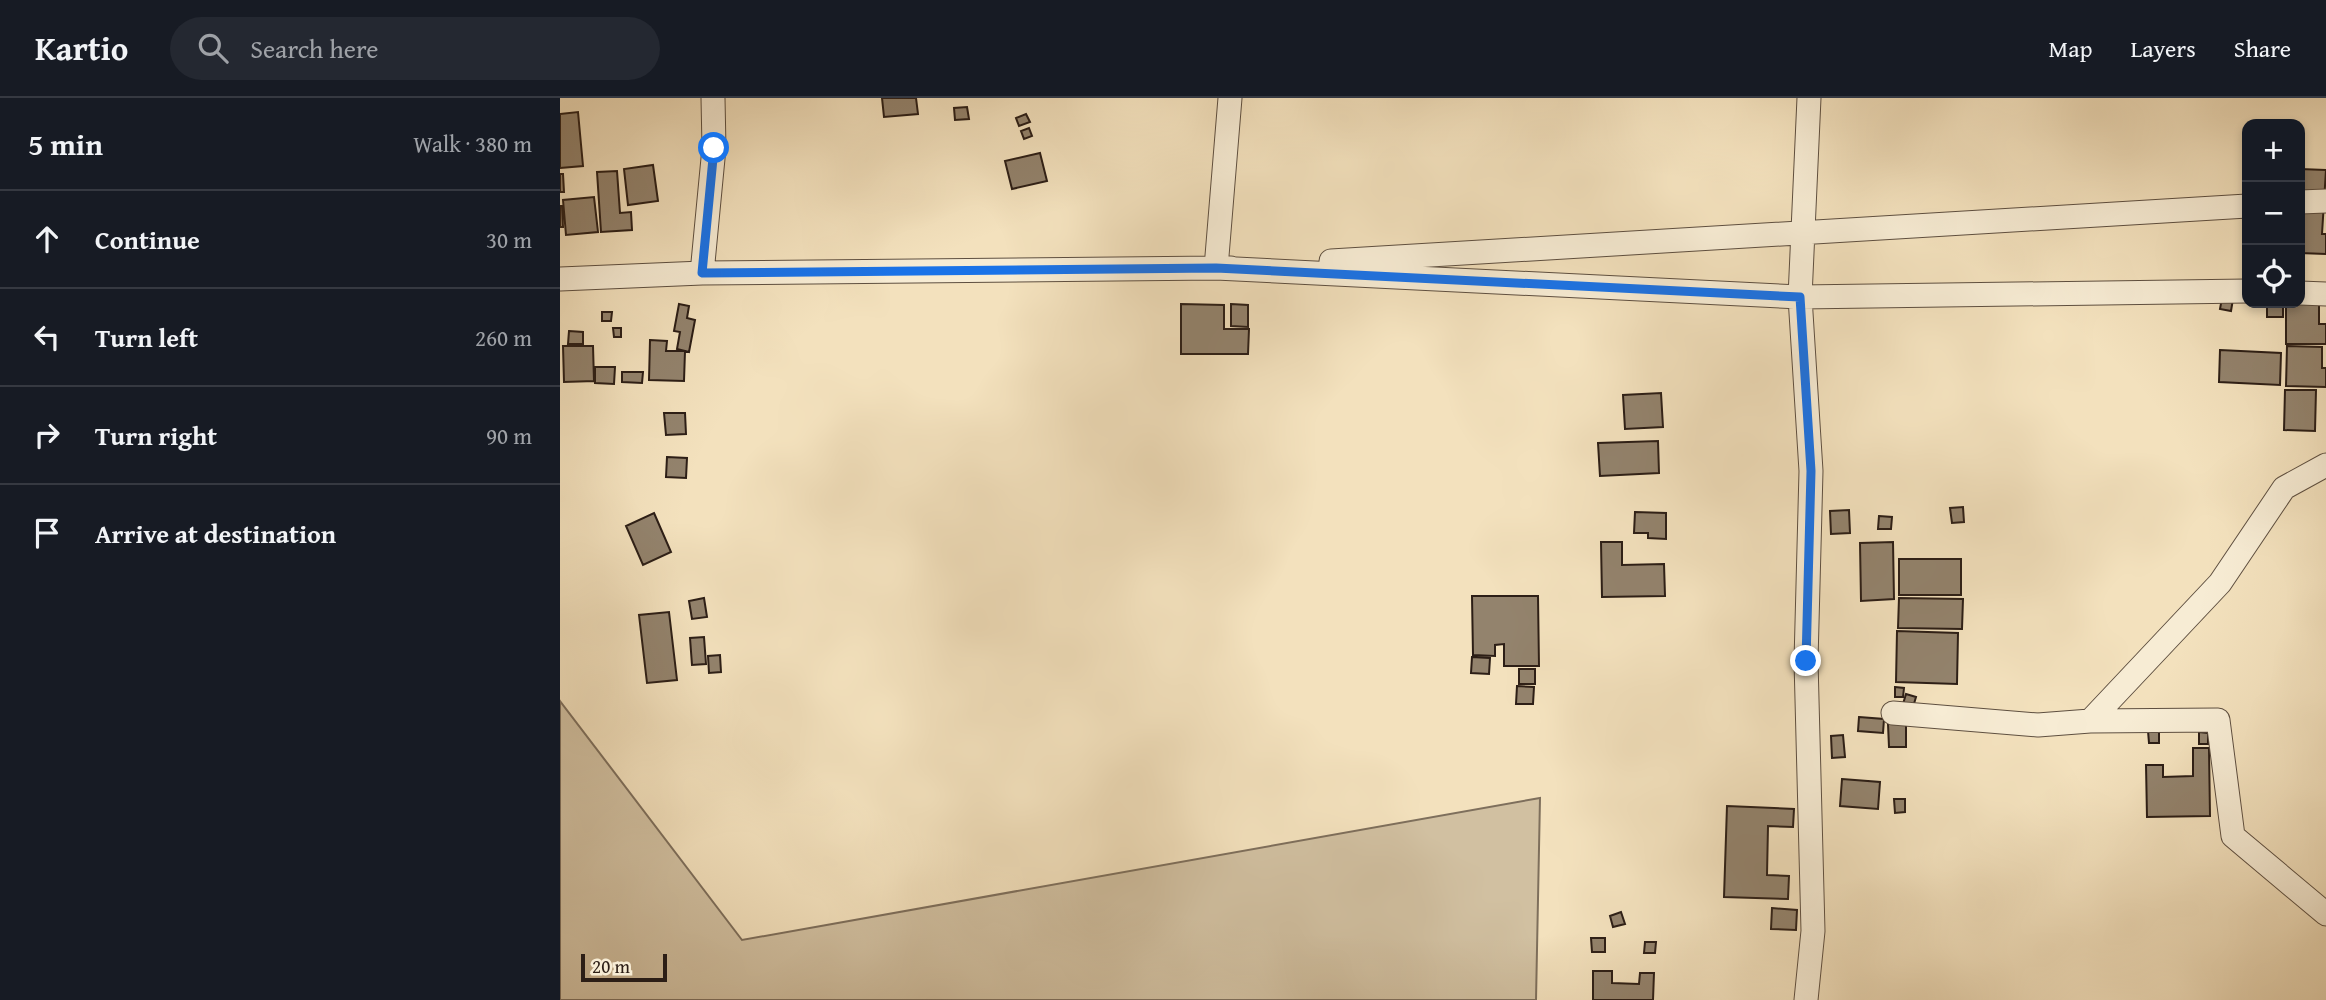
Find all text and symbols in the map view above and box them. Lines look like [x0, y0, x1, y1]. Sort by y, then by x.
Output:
search box [170, 17, 660, 80]
text: Kartio [35, 24, 128, 72]
icon: search [194, 29, 232, 67]
text: Search here [250, 29, 379, 68]
text: Map [2049, 31, 2092, 66]
text: Layers [2130, 31, 2196, 66]
text: Share [2234, 31, 2291, 66]
map controls [2242, 119, 2305, 308]
button: + [2242, 119, 2305, 182]
text: 5 min [28, 122, 103, 166]
text: Walk · 380 m [413, 127, 532, 160]
route start [698, 132, 729, 163]
button: − [2242, 182, 2305, 245]
icon: ahead [28, 220, 66, 258]
text: Continue [95, 220, 200, 259]
text: 30 m [486, 223, 532, 256]
button: locate [2242, 245, 2305, 308]
icon: left [28, 318, 66, 356]
text: Turn left [95, 318, 198, 357]
text: 260 m [475, 321, 532, 354]
icon: right [28, 416, 66, 454]
text: Turn right [95, 416, 217, 455]
text: 90 m [486, 419, 532, 452]
icon: arrive [28, 514, 66, 552]
text: Arrive at destination [95, 514, 336, 553]
route end [1790, 645, 1821, 676]
scale bar [581, 951, 667, 983]
text: 20 m [592, 952, 630, 980]

